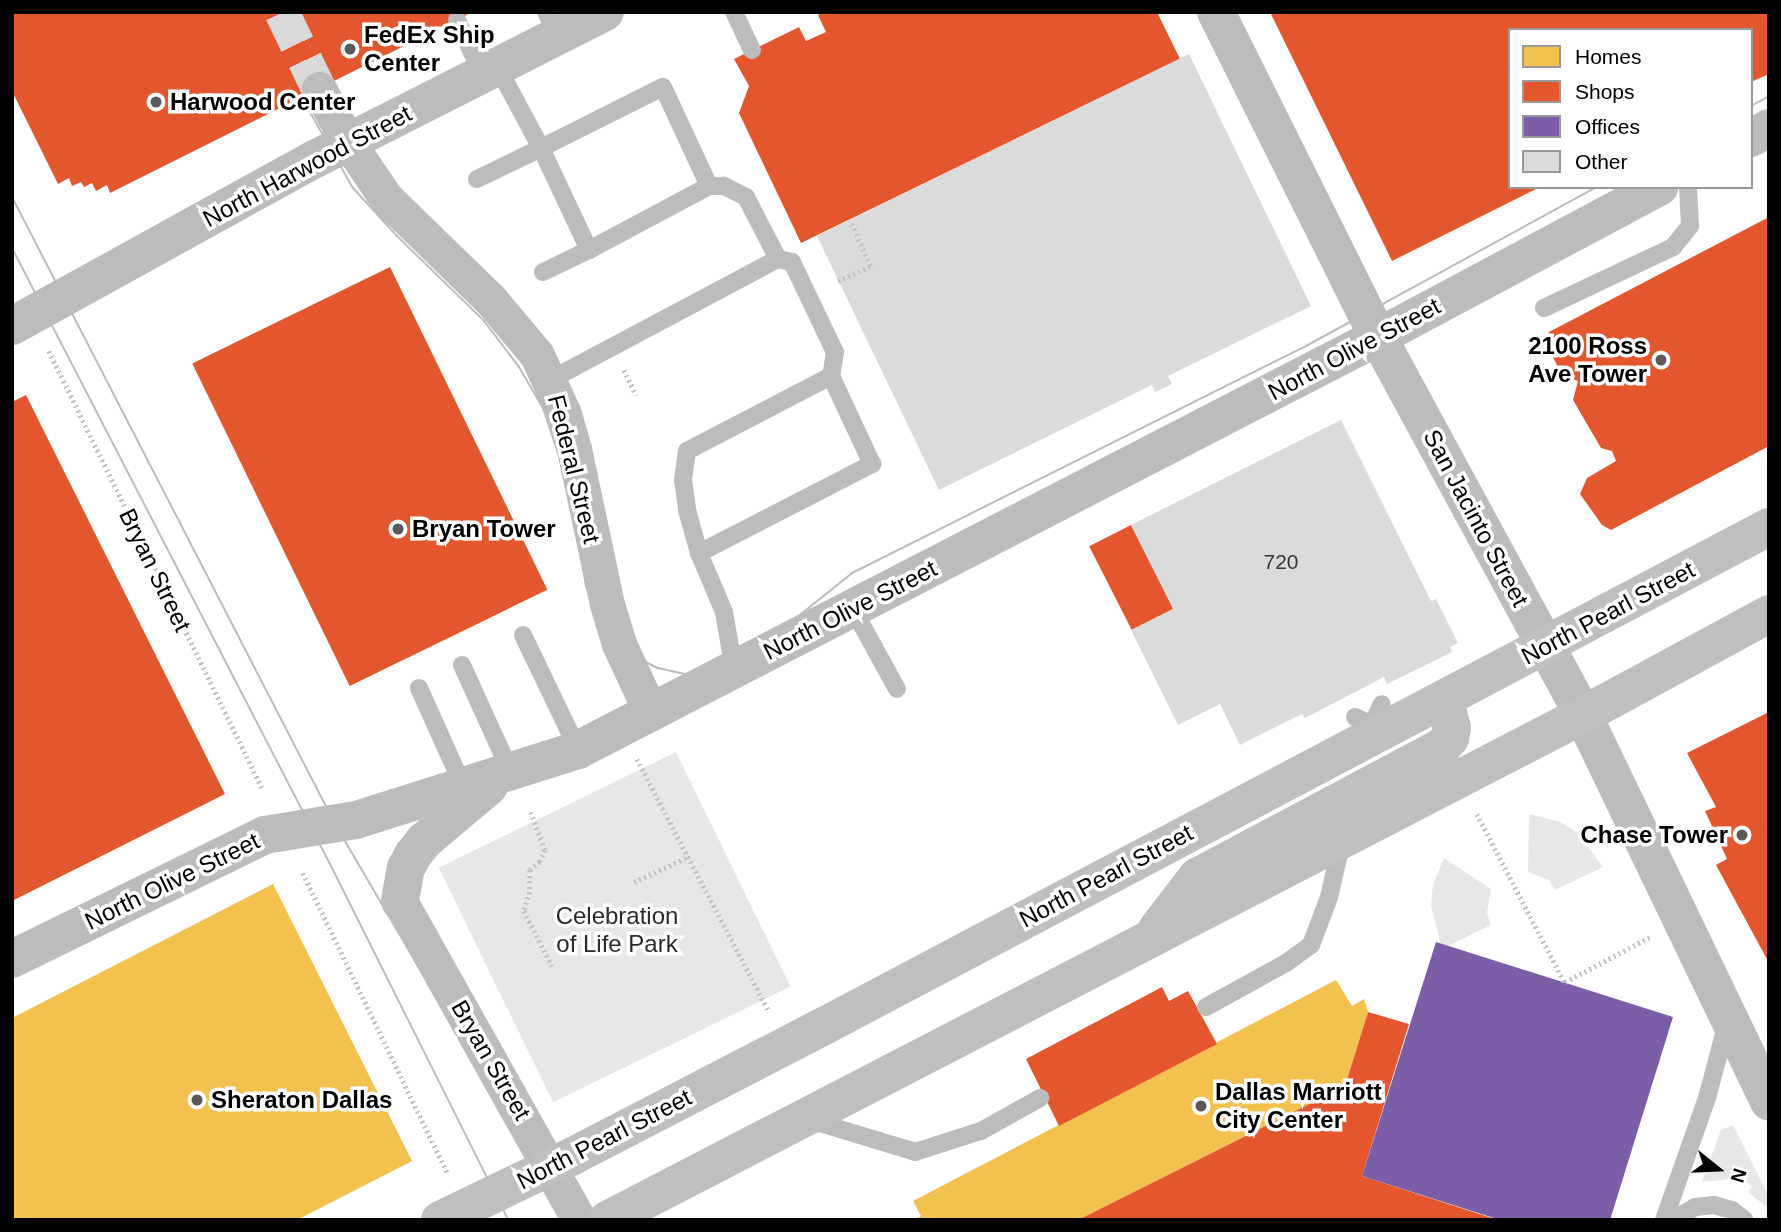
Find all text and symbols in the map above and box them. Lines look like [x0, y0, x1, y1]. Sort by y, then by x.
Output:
place label: FedEx Ship Center [364, 21, 495, 77]
legend [1508, 28, 1753, 189]
marker: FedEx Ship Center [342, 41, 358, 57]
text: Homes [1575, 45, 1642, 68]
text: Shops [1575, 80, 1635, 103]
place label: Harwood Center [170, 88, 355, 116]
marker: Harwood Center [148, 94, 164, 110]
street label: North Harwood Street [198, 99, 416, 233]
text: Offices [1575, 115, 1640, 138]
text: Other [1575, 150, 1628, 173]
street label: North Olive Street [1263, 292, 1445, 406]
place label: 2100 Ross Ave Tower [1528, 332, 1647, 388]
marker: 2100 Ross Ave Tower [1653, 352, 1669, 368]
street label: Federal Street [542, 392, 606, 546]
street label: San Jacinto Street [1417, 425, 1535, 611]
street label: Bryan Street [113, 504, 197, 636]
place label: Bryan Tower [412, 515, 556, 543]
marker: Bryan Tower [390, 521, 406, 537]
house number: 720 [1263, 549, 1299, 575]
street label: North Olive Street [758, 554, 942, 666]
street label: North Pearl Street [1516, 555, 1700, 671]
street label: North Pearl Street [1014, 818, 1198, 934]
place label: Chase Tower [1580, 821, 1728, 849]
street label: North Olive Street [80, 826, 264, 936]
marker: Chase Tower [1734, 827, 1750, 843]
park label: Celebration of Life Park [556, 902, 678, 958]
street label: Bryan Street [445, 995, 537, 1125]
place label: Dallas Marriott City Center [1215, 1078, 1382, 1134]
street label: North Pearl Street [512, 1083, 696, 1195]
place label: Sheraton Dallas [211, 1086, 392, 1114]
marker: Sheraton Dallas [189, 1092, 205, 1108]
marker: Dallas Marriott City Center [1193, 1098, 1209, 1114]
north arrow [1683, 1134, 1753, 1204]
text: N [1726, 1166, 1751, 1185]

